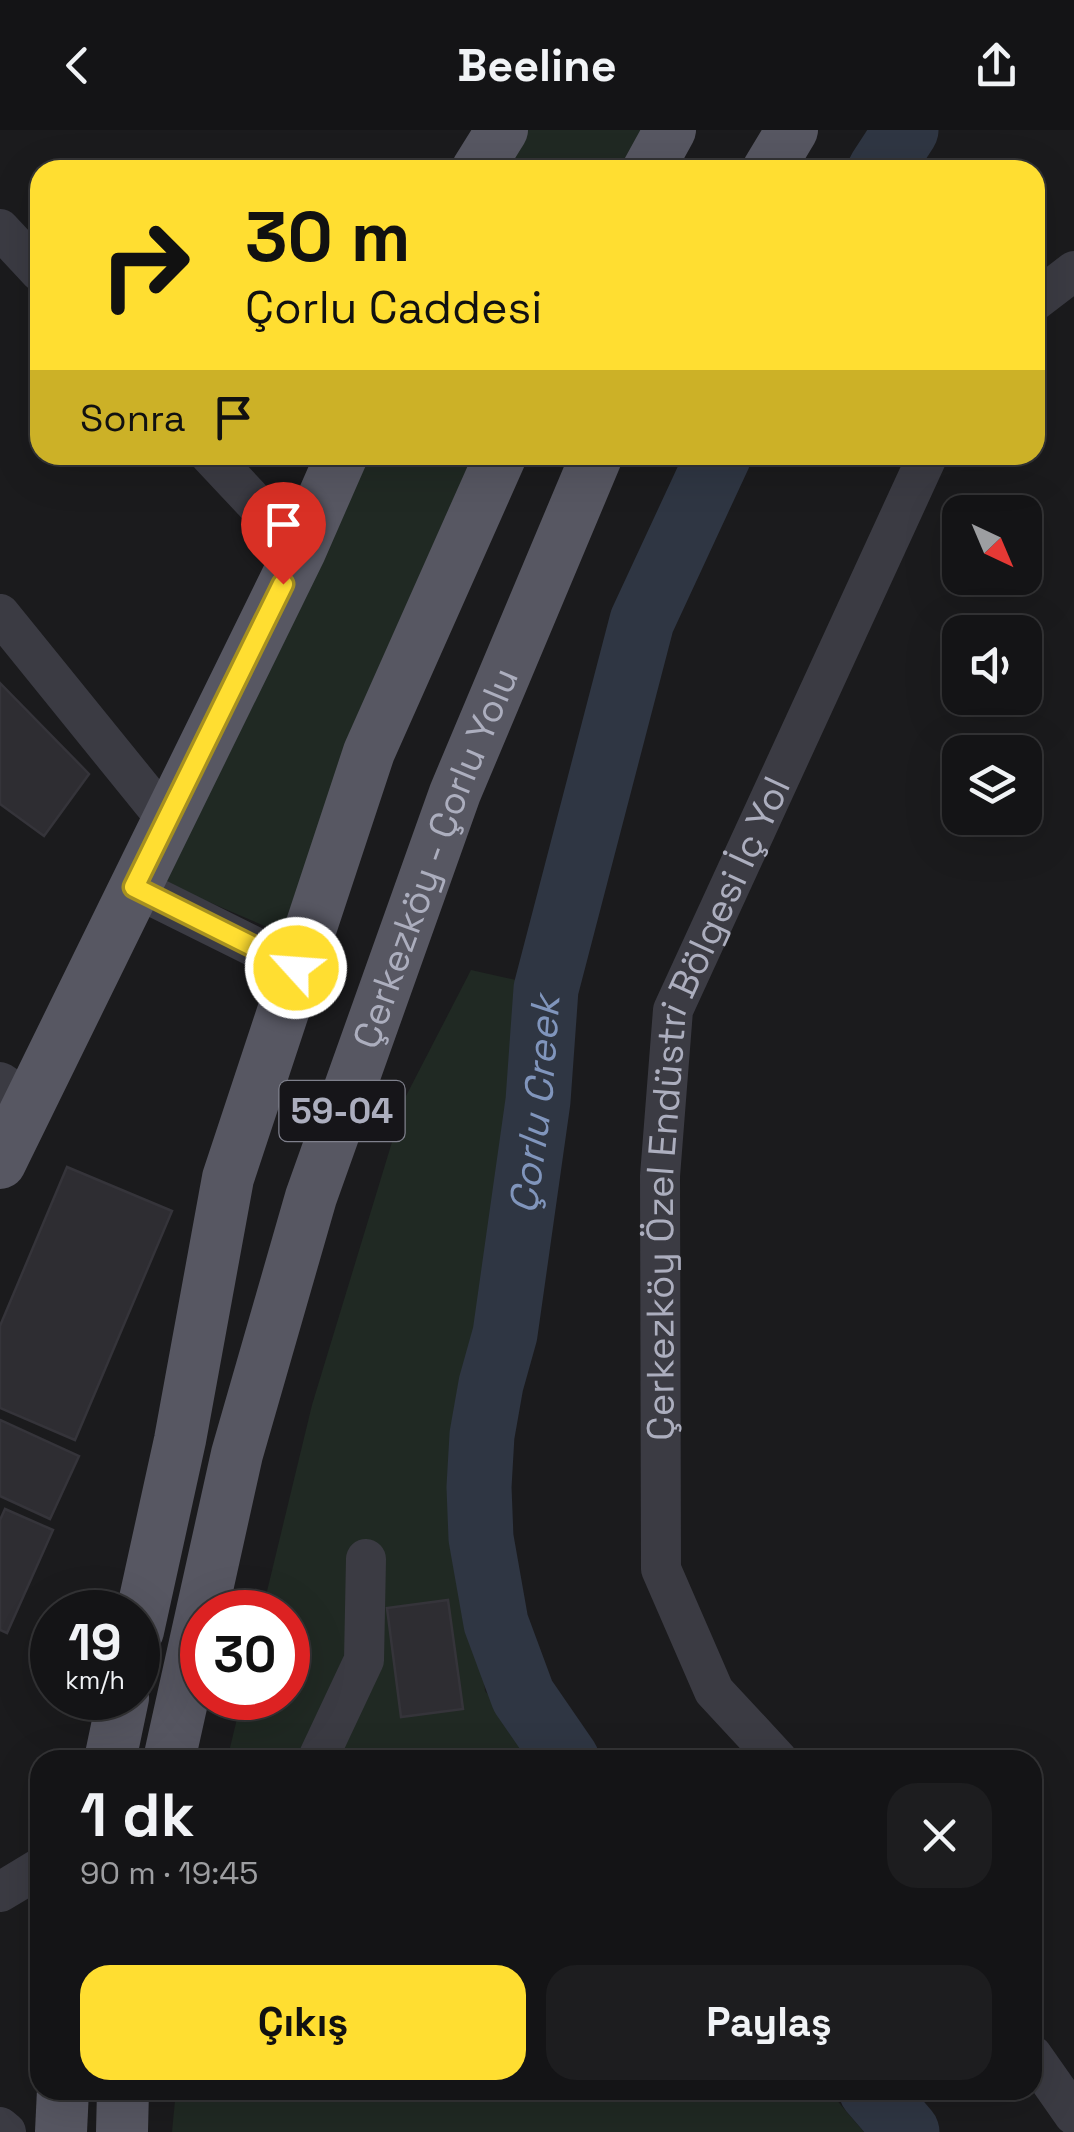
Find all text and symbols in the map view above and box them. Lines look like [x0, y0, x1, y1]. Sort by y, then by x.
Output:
text: Beeline [457, 37, 617, 94]
icon: back [50, 38, 105, 93]
icon: share [969, 38, 1024, 93]
text: 30 m [245, 192, 410, 281]
icon: right [80, 200, 210, 330]
text: Çorlu Caddesi [245, 279, 542, 336]
icon: arrive [206, 390, 261, 445]
text: Sonra [80, 394, 186, 442]
pin [241, 482, 326, 585]
north arrow [942, 495, 1042, 595]
map controls [942, 495, 1042, 835]
icon: arrive [256, 497, 311, 552]
button: sound [942, 615, 1042, 715]
street label: Çerkezköy - Çorlu Yolu [342, 660, 529, 1055]
button: layers [942, 735, 1042, 835]
street label: Çerkezköy Özel Endüstri Bölgesi İç Yol [636, 769, 801, 1441]
position arrow [244, 916, 348, 1020]
water label: Çorlu Creek [497, 989, 571, 1217]
road number: 59-04 [280, 1081, 404, 1141]
speed limit sign: 30 [180, 1590, 310, 1720]
text: 19 [68, 1611, 122, 1675]
text: km/h [65, 1664, 125, 1696]
text: 1 dk [80, 1777, 194, 1854]
button: close [887, 1783, 992, 1888]
text: 90 m · 19:45 [80, 1853, 259, 1893]
button: Çıkış [80, 1965, 526, 2080]
button: Paylaş [546, 1965, 992, 2080]

